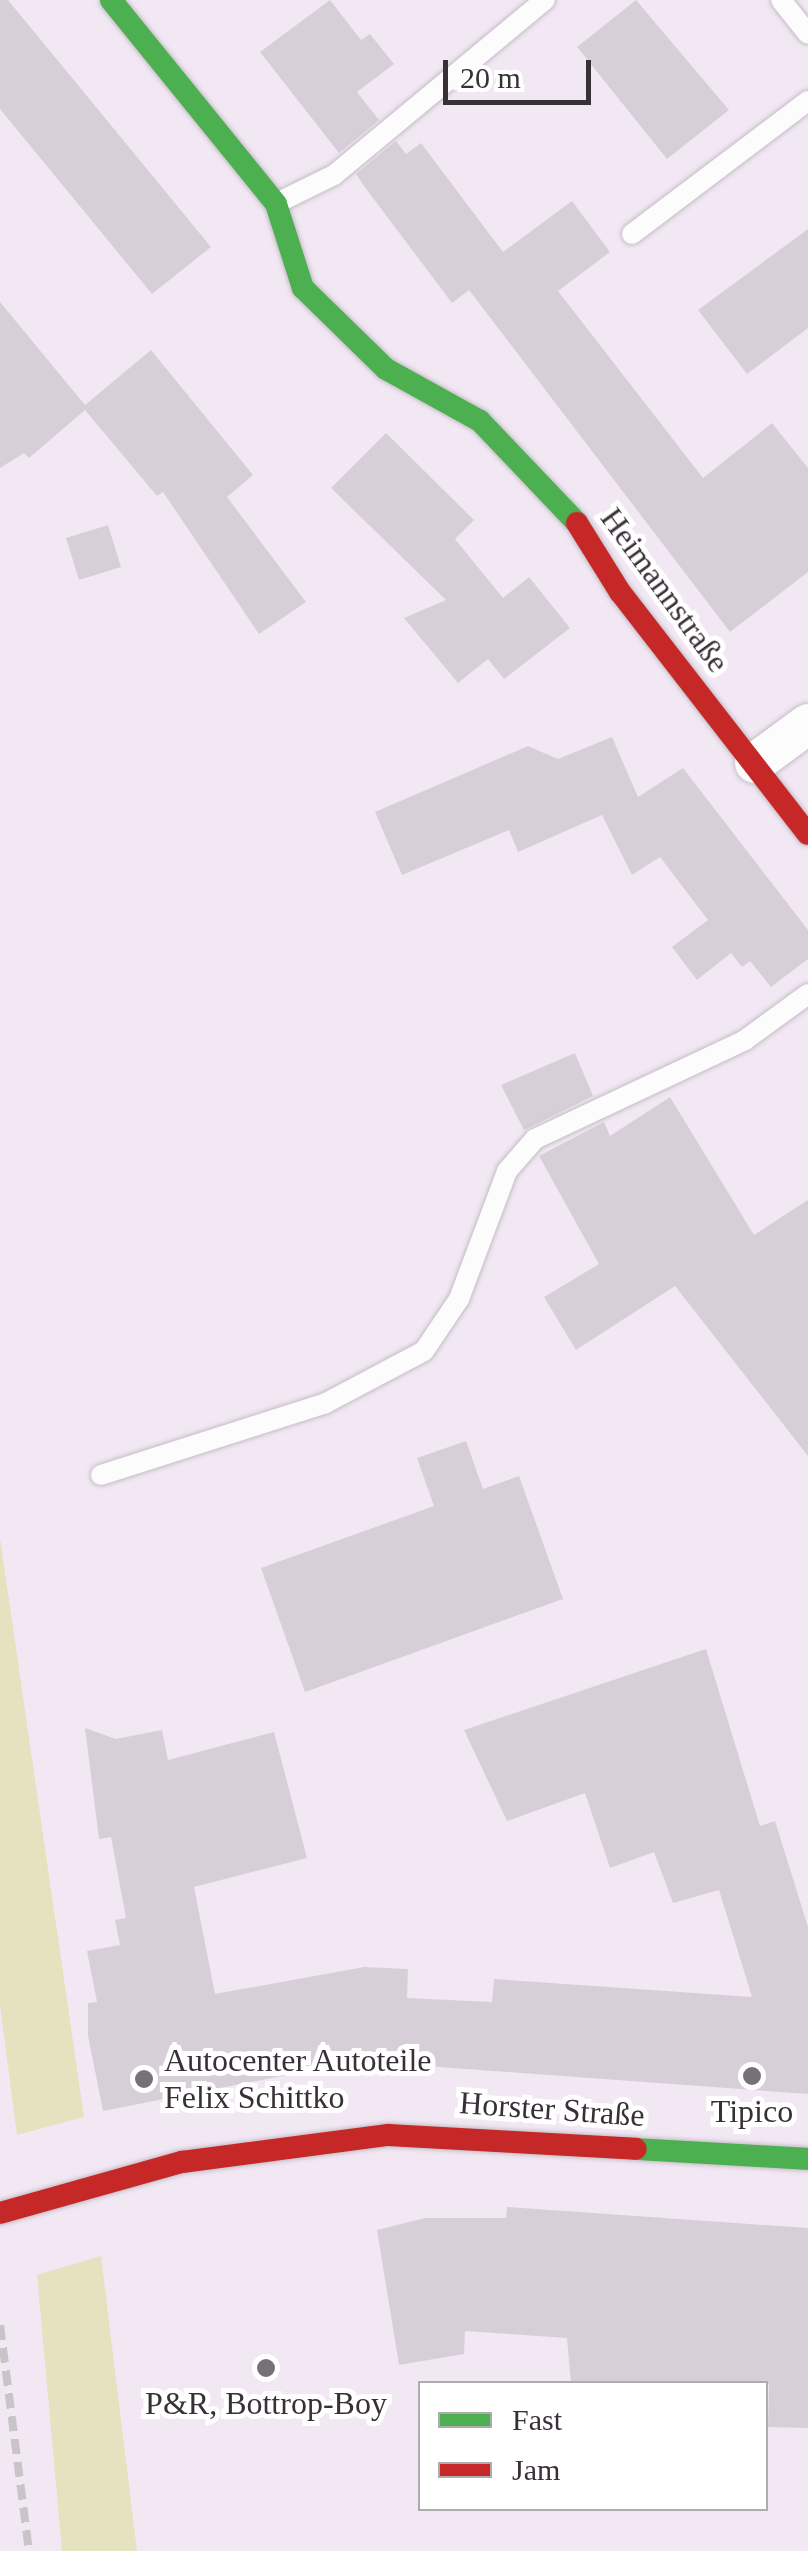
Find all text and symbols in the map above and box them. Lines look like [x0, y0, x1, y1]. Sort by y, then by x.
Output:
scale bar [448, 40, 596, 102]
text: 20 m [460, 61, 521, 94]
street label: Heimannstraße [593, 500, 737, 680]
place label: Autocenter Autoteile Felix Schittko [164, 2042, 433, 2117]
marker: Tipico [741, 2065, 763, 2087]
marker: Autocenter Autoteile Felix Schittko [133, 2068, 155, 2090]
street label: Horster Straße [458, 2083, 646, 2135]
place label: Tipico [711, 2092, 793, 2130]
marker: P&R, Bottrop-Boy [255, 2357, 277, 2379]
legend [418, 2381, 768, 2511]
place label: P&R, Bottrop-Boy [145, 2384, 387, 2422]
text: Fast [512, 2403, 562, 2436]
text: Jam [512, 2453, 560, 2486]

